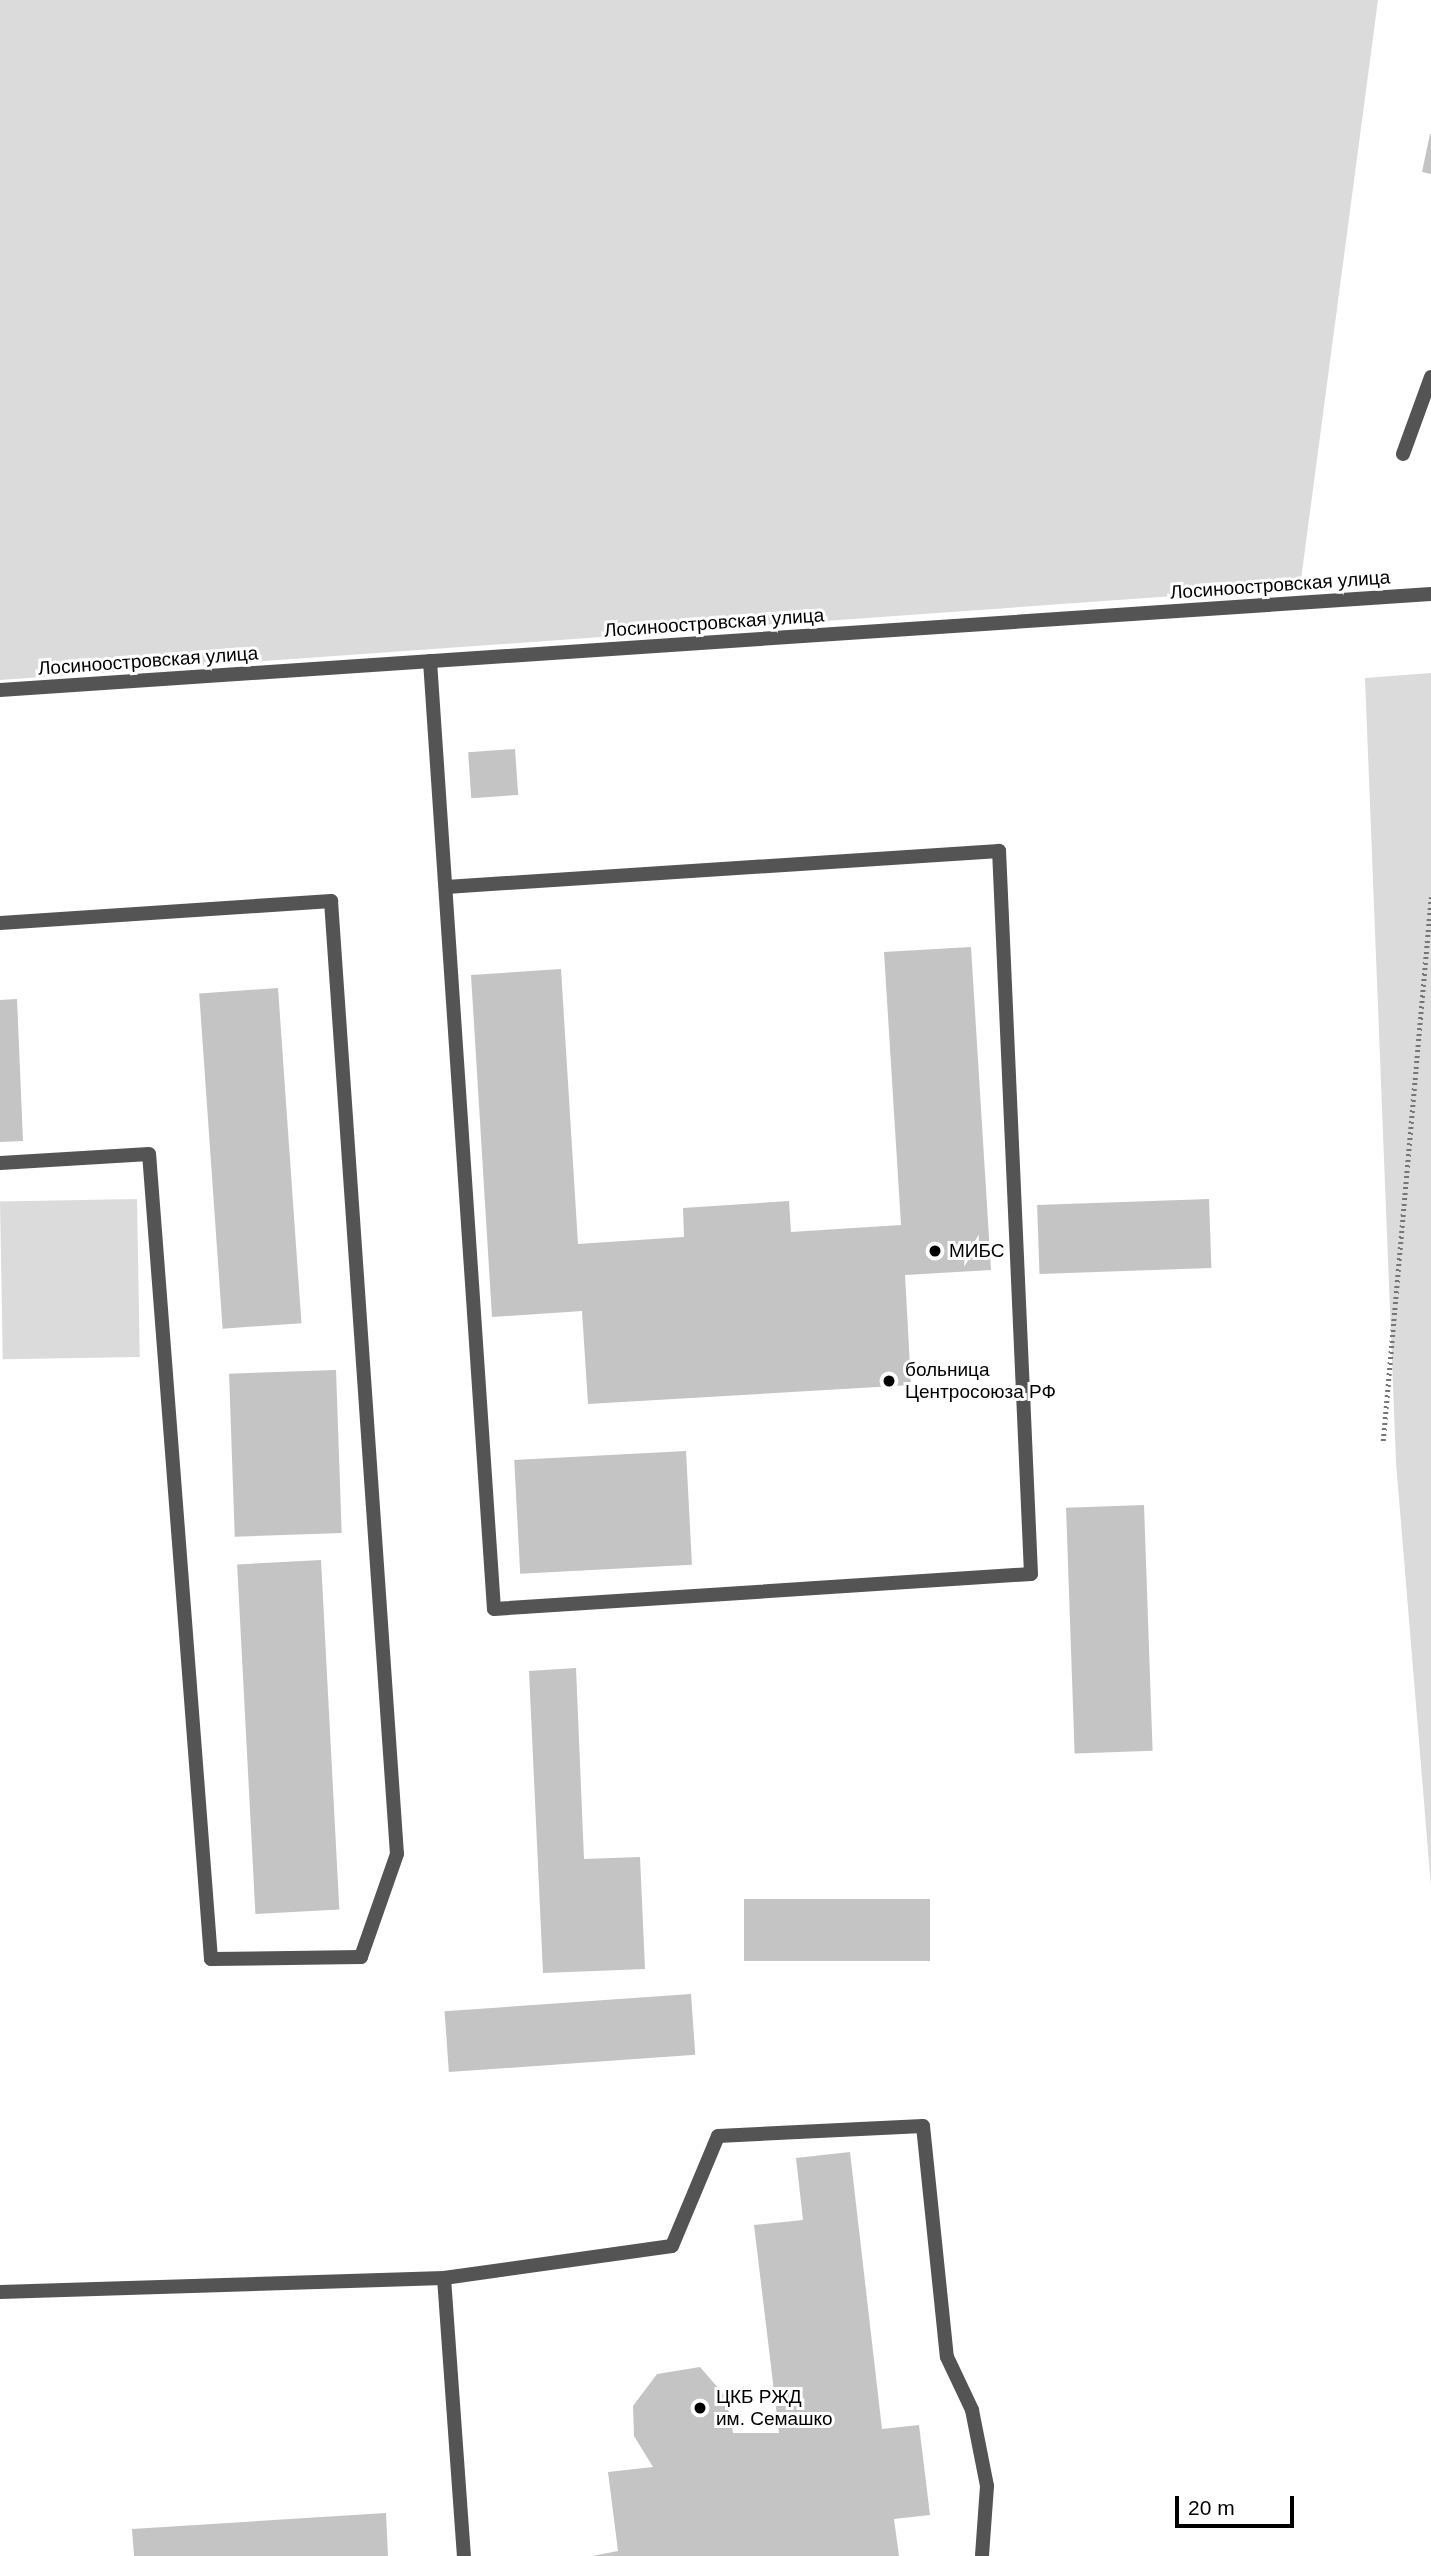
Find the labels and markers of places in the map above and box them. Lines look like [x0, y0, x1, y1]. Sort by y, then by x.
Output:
place label: МИБС [949, 1240, 1004, 1262]
marker: МИБС [927, 1243, 943, 1259]
place label: больница Центросоюза РФ [905, 1359, 1056, 1403]
marker: больница Центросоюза РФ [879, 1371, 899, 1391]
place label: ЦКБ РЖД им. Семашко [716, 2386, 832, 2430]
marker: ЦКБ РЖД им. Семашко [690, 2398, 710, 2418]

